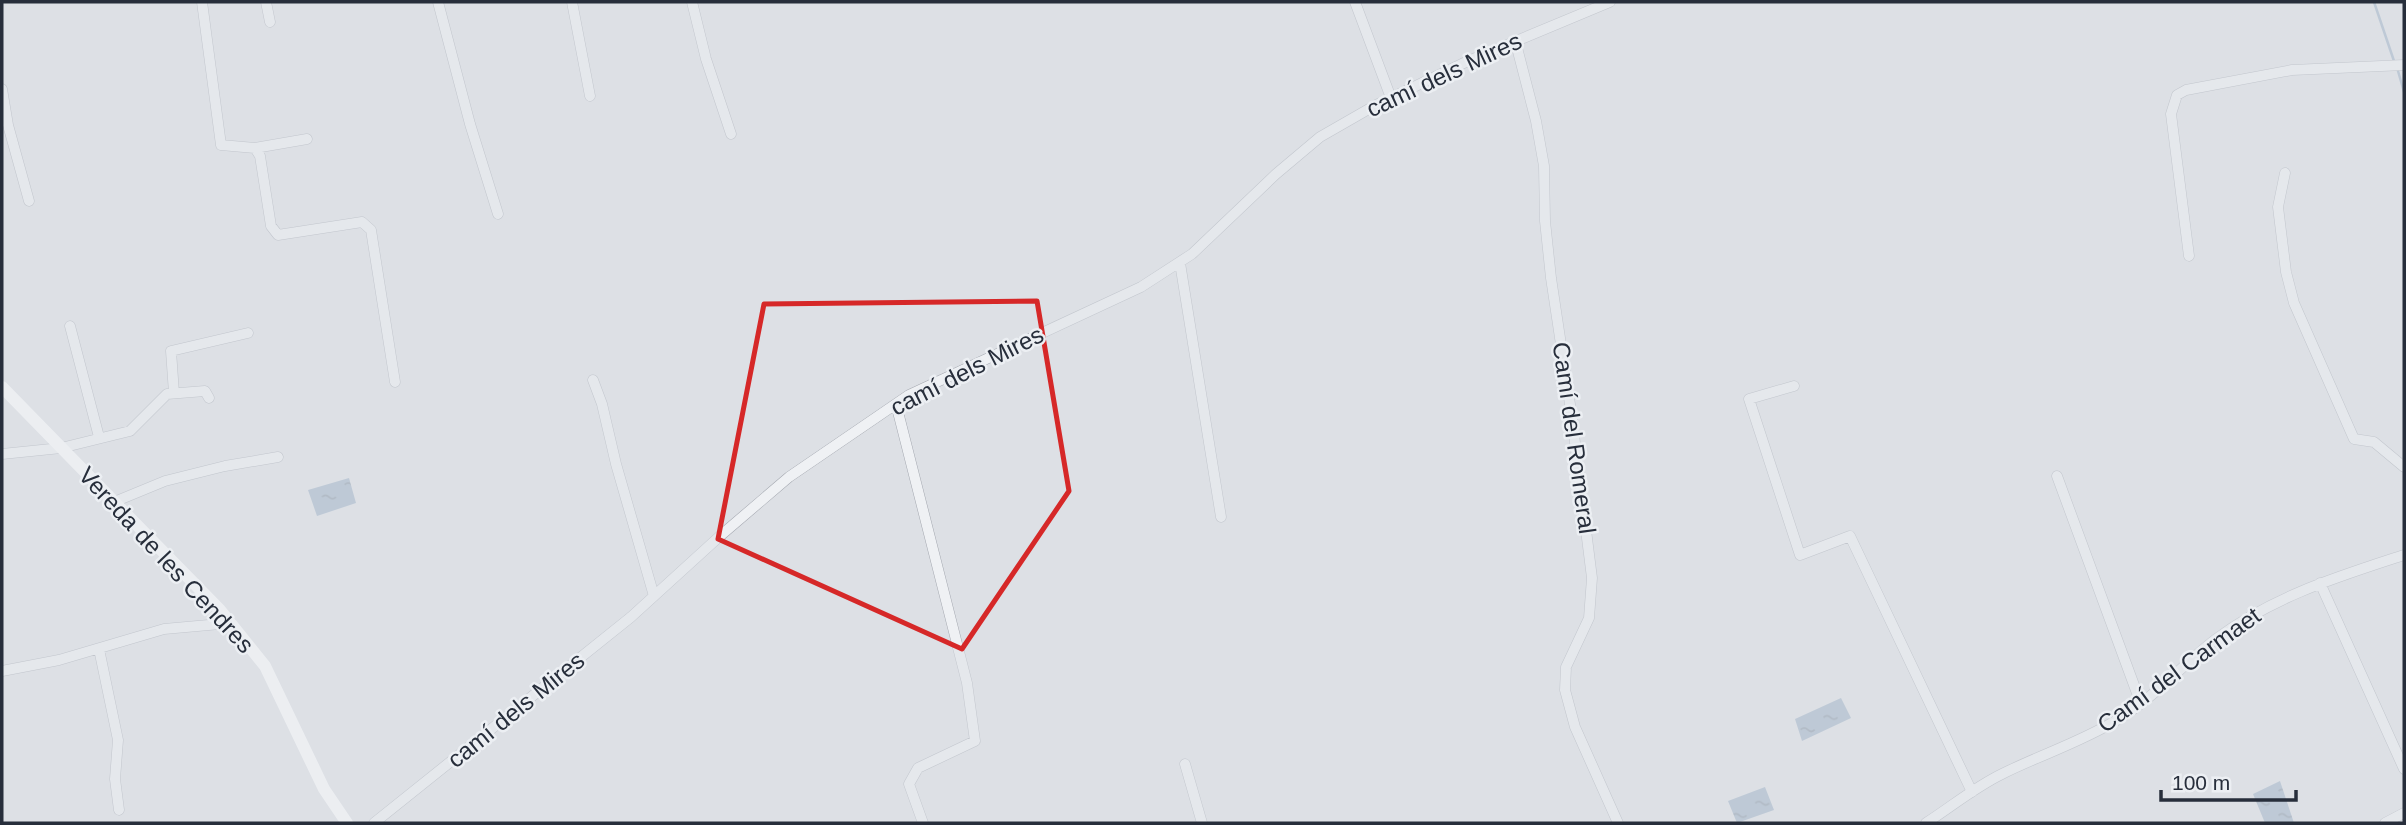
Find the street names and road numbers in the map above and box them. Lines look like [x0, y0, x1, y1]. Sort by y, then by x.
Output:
street label: camí dels Mires [1362, 27, 1526, 122]
street label: camí dels Mires [886, 320, 1048, 421]
street label: Camí del Romeral [1548, 340, 1601, 536]
street label: Vereda de les Cendres [73, 461, 260, 658]
street label: Camí del Carmaet [2092, 601, 2266, 738]
street label: camí dels Mires [442, 646, 589, 773]

